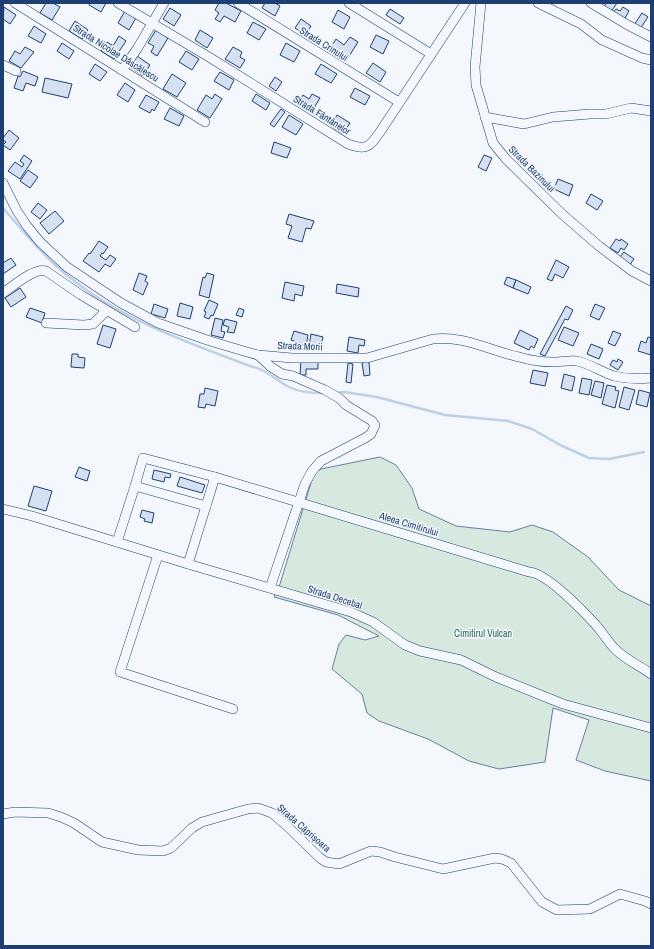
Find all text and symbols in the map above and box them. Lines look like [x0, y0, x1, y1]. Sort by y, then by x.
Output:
street label: Strada Nicolae Dăscălescu [71, 21, 161, 85]
street label: Strada Crinului [297, 24, 351, 64]
street label: Strada Fântânelor [291, 92, 353, 138]
street label: Strada Bazinului [506, 143, 558, 195]
street label: Strada Morii [277, 339, 323, 353]
street label: Aleea Cimitirului [377, 509, 440, 539]
street label: Strada Decebal [306, 582, 364, 612]
park label: Cimitirul Vulcan [454, 627, 512, 640]
street label: Strada Căprișoara [274, 801, 334, 855]

